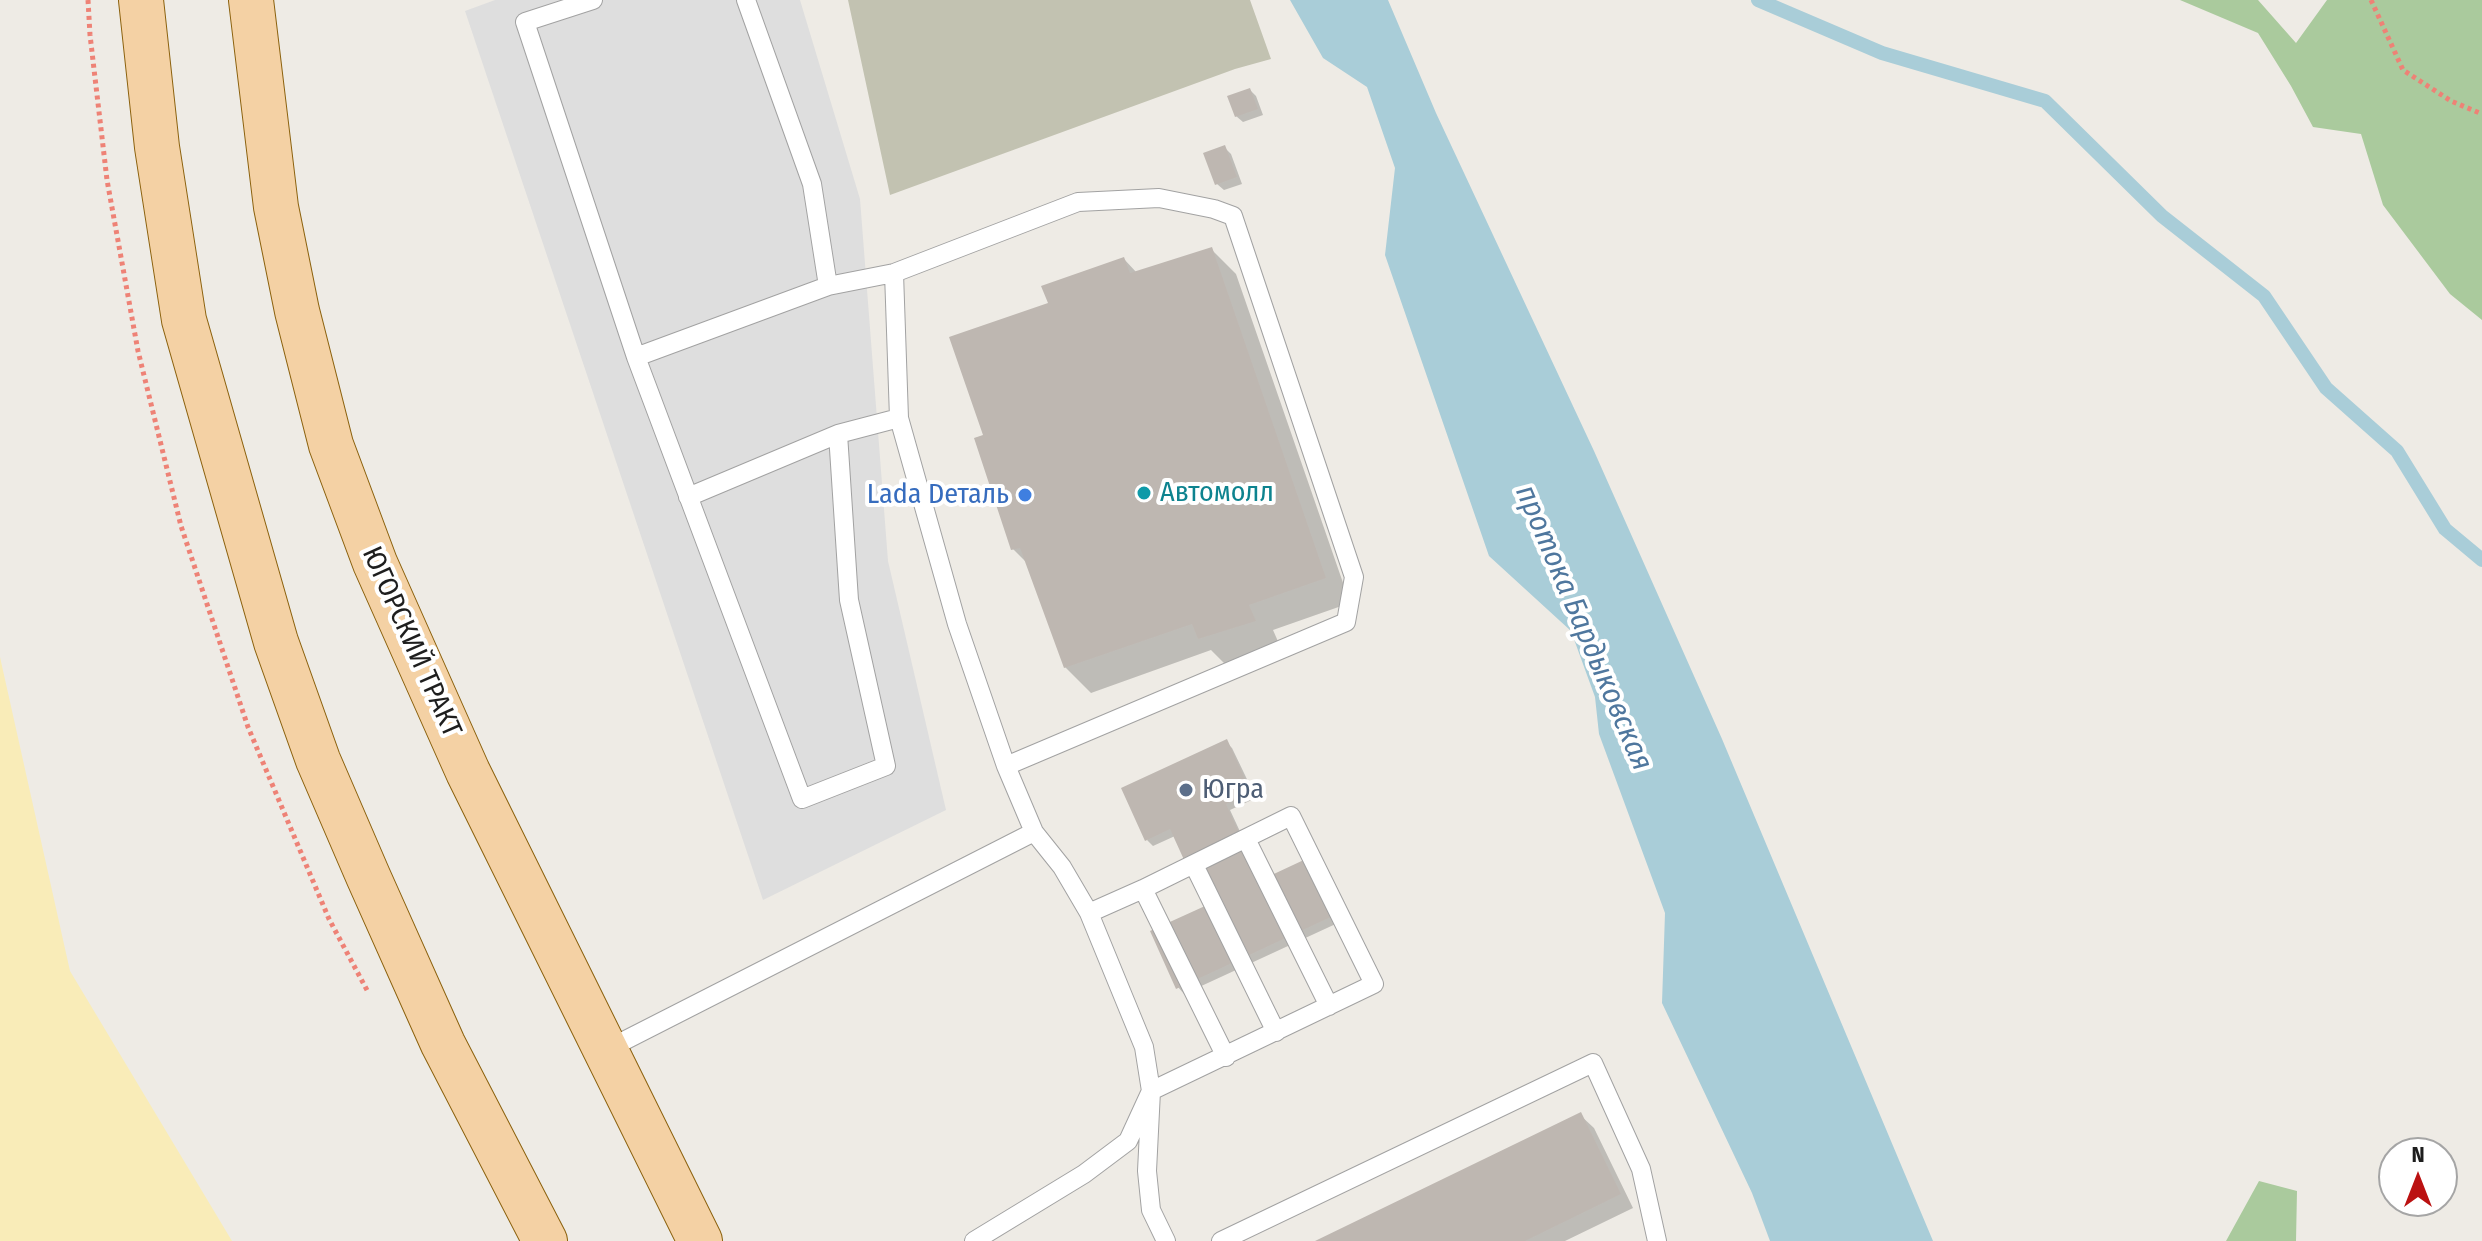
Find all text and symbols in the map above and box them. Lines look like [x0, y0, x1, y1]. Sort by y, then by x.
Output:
place label: Автомолл [1160, 476, 1274, 510]
place label: Lada Dеталь [867, 478, 1009, 512]
water label: протока Бардыковская [1507, 480, 1659, 776]
marker: Автомолл [1135, 484, 1153, 502]
marker: Lada Dеталь [1016, 486, 1034, 504]
street label: ЮГОРСКИЙ ТРАКТ [354, 542, 468, 742]
place label: Югра [1202, 773, 1264, 807]
marker: Югра [1177, 781, 1195, 799]
north arrow [2378, 1137, 2458, 1217]
text: N [2411, 1141, 2425, 1168]

